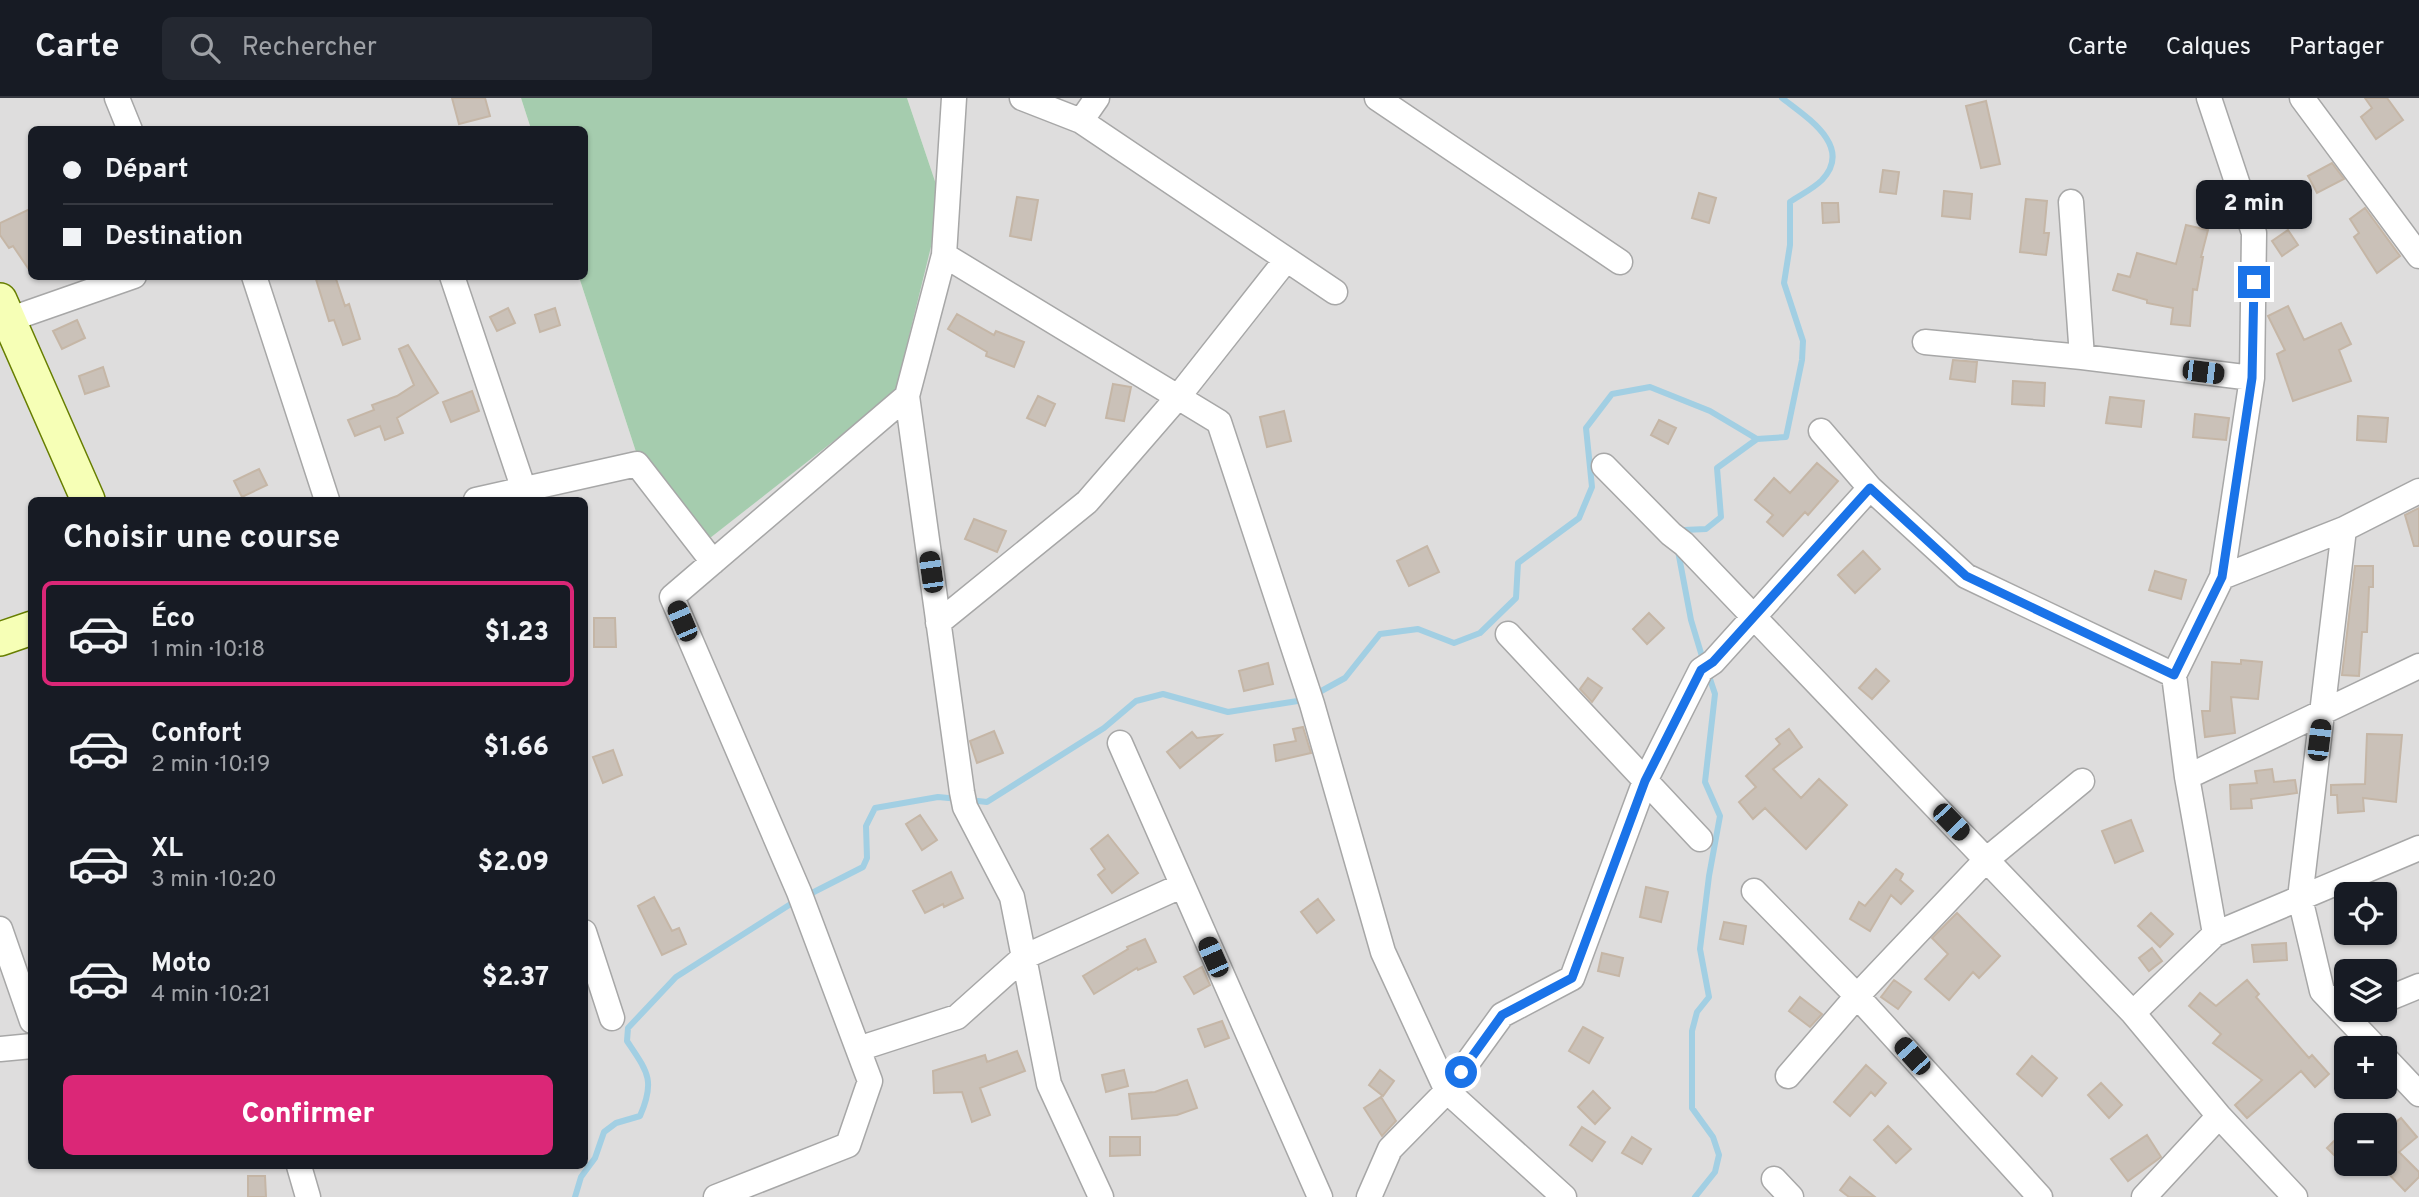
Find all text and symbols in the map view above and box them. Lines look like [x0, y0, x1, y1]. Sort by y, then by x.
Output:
search box [162, 17, 652, 80]
text: Carte [35, 27, 120, 69]
icon: search [186, 29, 224, 67]
text: Rechercher [242, 32, 377, 65]
text: Carte [2068, 33, 2128, 63]
text: Calques [2166, 33, 2251, 63]
text: Partager [2289, 33, 2384, 63]
text: Départ [105, 154, 189, 187]
callout: 2 min [2196, 180, 2312, 230]
text: 2 min [2224, 190, 2284, 219]
text: Destination [105, 221, 243, 254]
route end [2238, 266, 2270, 298]
car [2181, 359, 2226, 385]
text: Choisir une course [63, 519, 340, 559]
car [918, 550, 945, 594]
car [665, 598, 700, 644]
icon: car [67, 602, 130, 665]
text: Éco [151, 603, 195, 636]
text: $1.23 [484, 617, 549, 650]
text: 1 min · 10:18 [151, 636, 265, 665]
icon: car [67, 717, 130, 780]
text: Confort [151, 718, 242, 751]
car [2307, 718, 2332, 762]
text: $1.66 [484, 732, 549, 765]
text: 2 min · 10:19 [151, 751, 270, 780]
car [1929, 800, 1974, 844]
icon: car [67, 832, 130, 895]
text: XL [151, 833, 183, 866]
text: $2.09 [477, 847, 549, 880]
text: 3 min · 10:20 [151, 866, 277, 895]
map controls [2334, 882, 2397, 1176]
button: locate [2334, 882, 2397, 945]
car [1195, 934, 1232, 980]
icon: car [67, 947, 130, 1010]
text: Moto [151, 948, 211, 981]
button: layers [2334, 959, 2397, 1022]
text: $2.37 [482, 962, 549, 995]
text: 4 min · 10:21 [151, 981, 271, 1010]
car [1891, 1033, 1934, 1079]
button: + [2334, 1036, 2397, 1099]
route start [1445, 1056, 1477, 1088]
button: Confirmer [63, 1075, 553, 1155]
button: − [2334, 1113, 2397, 1176]

